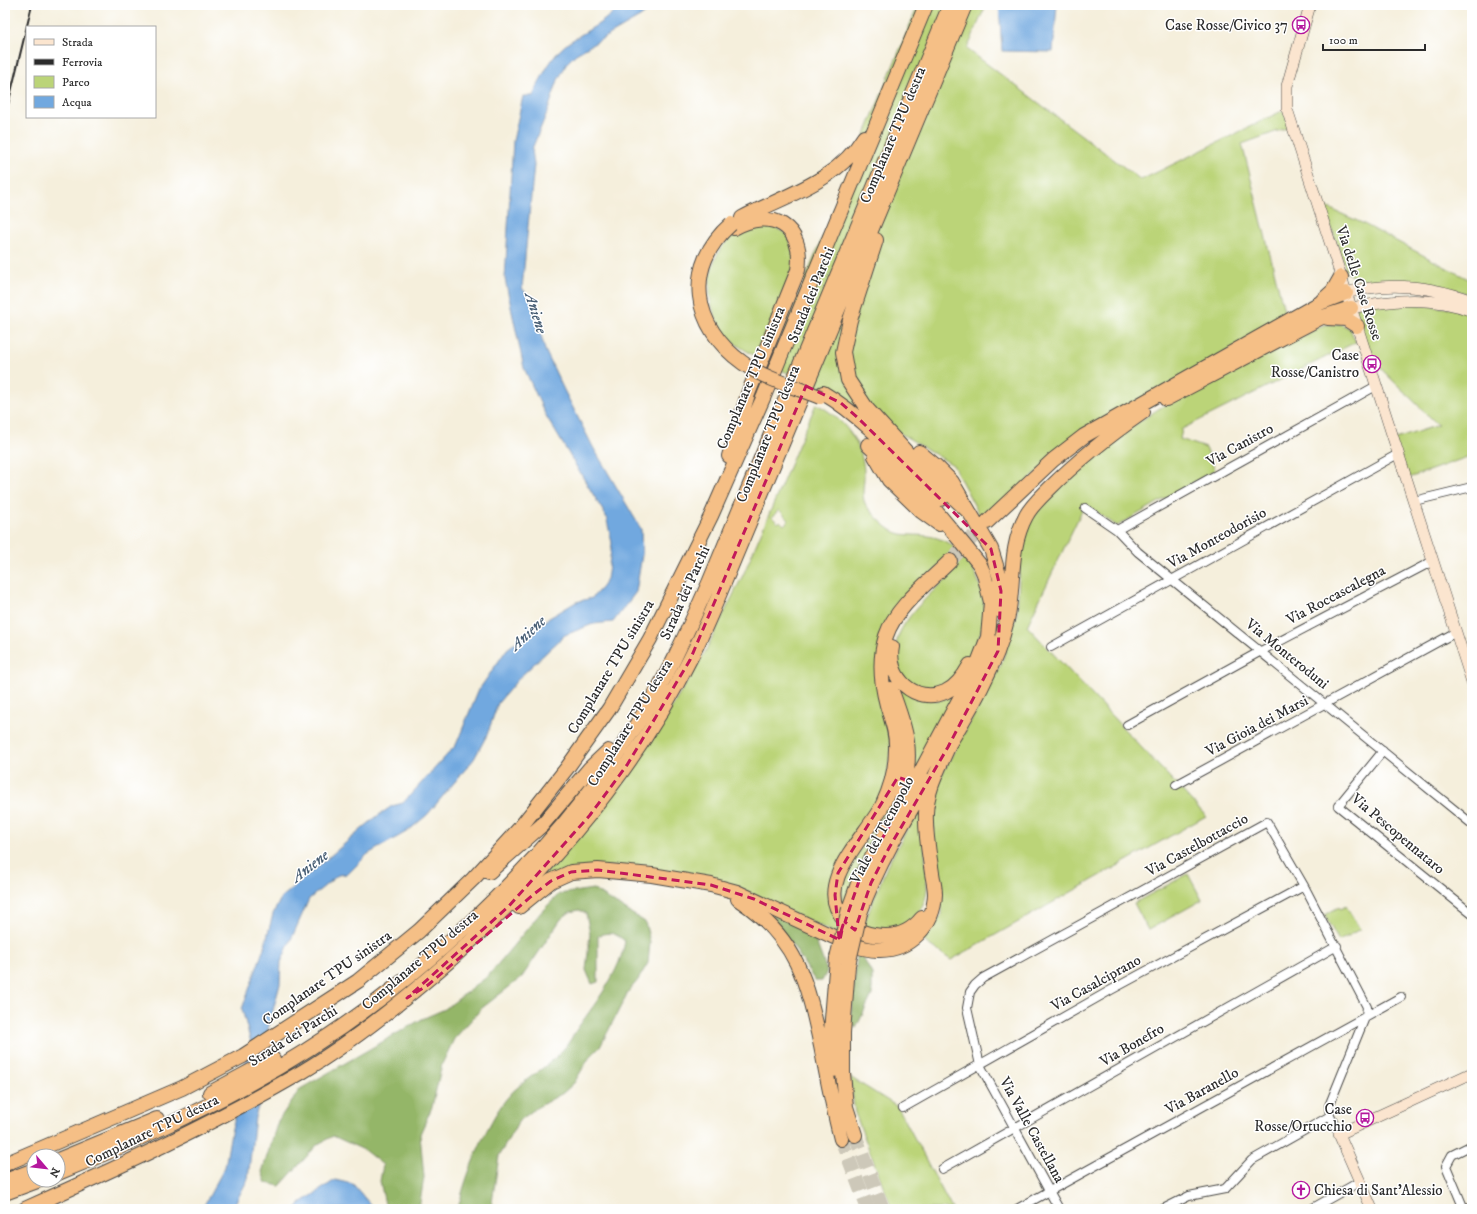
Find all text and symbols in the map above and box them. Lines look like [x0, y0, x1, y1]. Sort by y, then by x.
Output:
bus stop icon: Case Rosse/Civico 37 [1291, 15, 1311, 35]
place label: Case Rosse/Civico 37 [1165, 16, 1288, 35]
legend [26, 26, 156, 118]
scale bar [1323, 26, 1425, 52]
text: 100 m [1329, 33, 1358, 48]
text: Strada [62, 35, 94, 50]
text: Ferrovia [62, 55, 103, 70]
street label: Complanare TPU destra [856, 63, 931, 206]
text: Parco [62, 75, 90, 90]
text: Acqua [62, 95, 93, 110]
street label: Via delle Case Rosse [1331, 222, 1386, 343]
street label: Strada dei Parchi [783, 244, 839, 346]
water label: Aniene [520, 288, 552, 336]
street label: Complanare TPU sinistra [712, 303, 790, 452]
place label: Case Rosse/Canistro [1271, 346, 1359, 382]
bus stop icon: Case Rosse/Canistro [1362, 354, 1382, 374]
street label: Complanare TPU destra [732, 362, 804, 505]
street label: Via Canistro [1202, 419, 1277, 472]
street label: Via Monteodorisio [1163, 503, 1270, 573]
street label: Strada dei Parchi [656, 543, 714, 643]
street label: Via Roccascalegna [1282, 561, 1389, 630]
street label: Complanare TPU sinistra [563, 596, 659, 738]
water label: Aniene [504, 611, 551, 656]
street label: Via Monteroduni [1241, 614, 1333, 693]
street label: Complanare TPU destra [583, 655, 677, 790]
street label: Via Gioia dei Marsi [1202, 691, 1312, 761]
street label: Viale del Tecnopolo [845, 773, 918, 888]
street label: Via Pescopennataro [1347, 789, 1449, 879]
street label: Via Castelbottaccio [1142, 809, 1252, 881]
water label: Aniene [286, 845, 333, 888]
street label: Complanare TPU destra [358, 905, 483, 1014]
street label: Complanare TPU sinistra [259, 926, 396, 1030]
street label: Via Casalciprano [1047, 950, 1144, 1016]
street label: Strada dei Parchi [245, 1001, 341, 1071]
street label: Via Bonefro [1096, 1019, 1168, 1072]
street label: Via Baranello [1161, 1063, 1242, 1119]
street label: Via Valle Castellana [995, 1073, 1069, 1187]
street label: Complanare TPU destra [82, 1090, 223, 1172]
place label: Case Rosse/Ortucchio [1254, 1100, 1352, 1136]
bus stop icon: Case Rosse/Ortucchio [1355, 1108, 1375, 1128]
north arrow [26, 1148, 66, 1188]
text: N [46, 1165, 62, 1179]
church icon: Chiesa di Sant'Alessio [1291, 1180, 1311, 1200]
place label: Chiesa di Sant'Alessio [1314, 1181, 1443, 1200]

